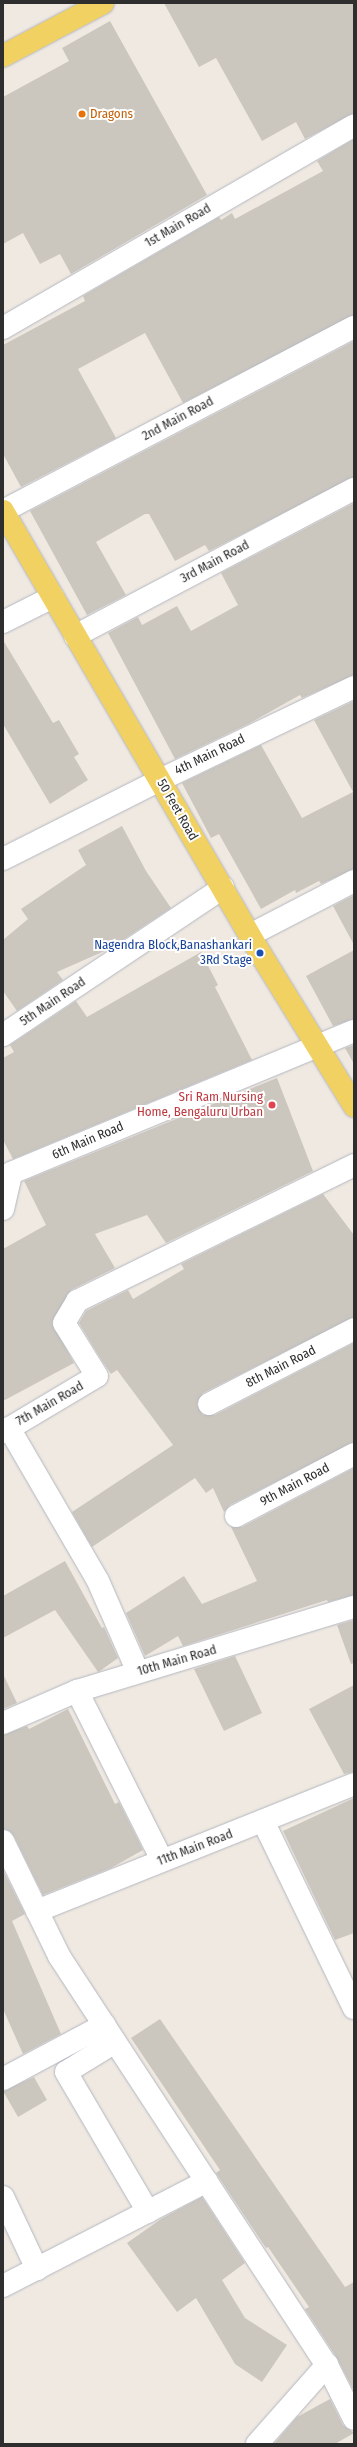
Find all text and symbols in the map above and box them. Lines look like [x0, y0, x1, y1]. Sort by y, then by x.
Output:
place label: Dragons [90, 106, 133, 122]
marker: Dragons [77, 109, 87, 119]
street label: 1st Main Road [142, 201, 214, 251]
street label: 2nd Main Road [140, 394, 216, 444]
street label: 3rd Main Road [178, 537, 252, 587]
street label: 4th Main Road [172, 731, 248, 779]
street label: 50 Feet Road [153, 777, 201, 843]
place label: Nagendra Block,Banashankari 3Rd Stage [94, 938, 252, 969]
marker: Nagendra Block,Banashankari 3Rd Stage [255, 948, 265, 958]
street label: 5th Main Road [17, 974, 89, 1030]
place label: Sri Ram Nursing Home, Bengaluru Urban [137, 1090, 263, 1121]
marker: Sri Ram Nursing Home, Bengaluru Urban [266, 1099, 278, 1111]
street label: 6th Main Road [50, 1119, 126, 1163]
street label: 8th Main Road [243, 1343, 319, 1391]
street label: 7th Main Road [14, 1378, 86, 1430]
street label: 9th Main Road [258, 1460, 332, 1510]
street label: 10th Main Road [136, 1642, 218, 1680]
street label: 11th Main Road [155, 1826, 235, 1870]

